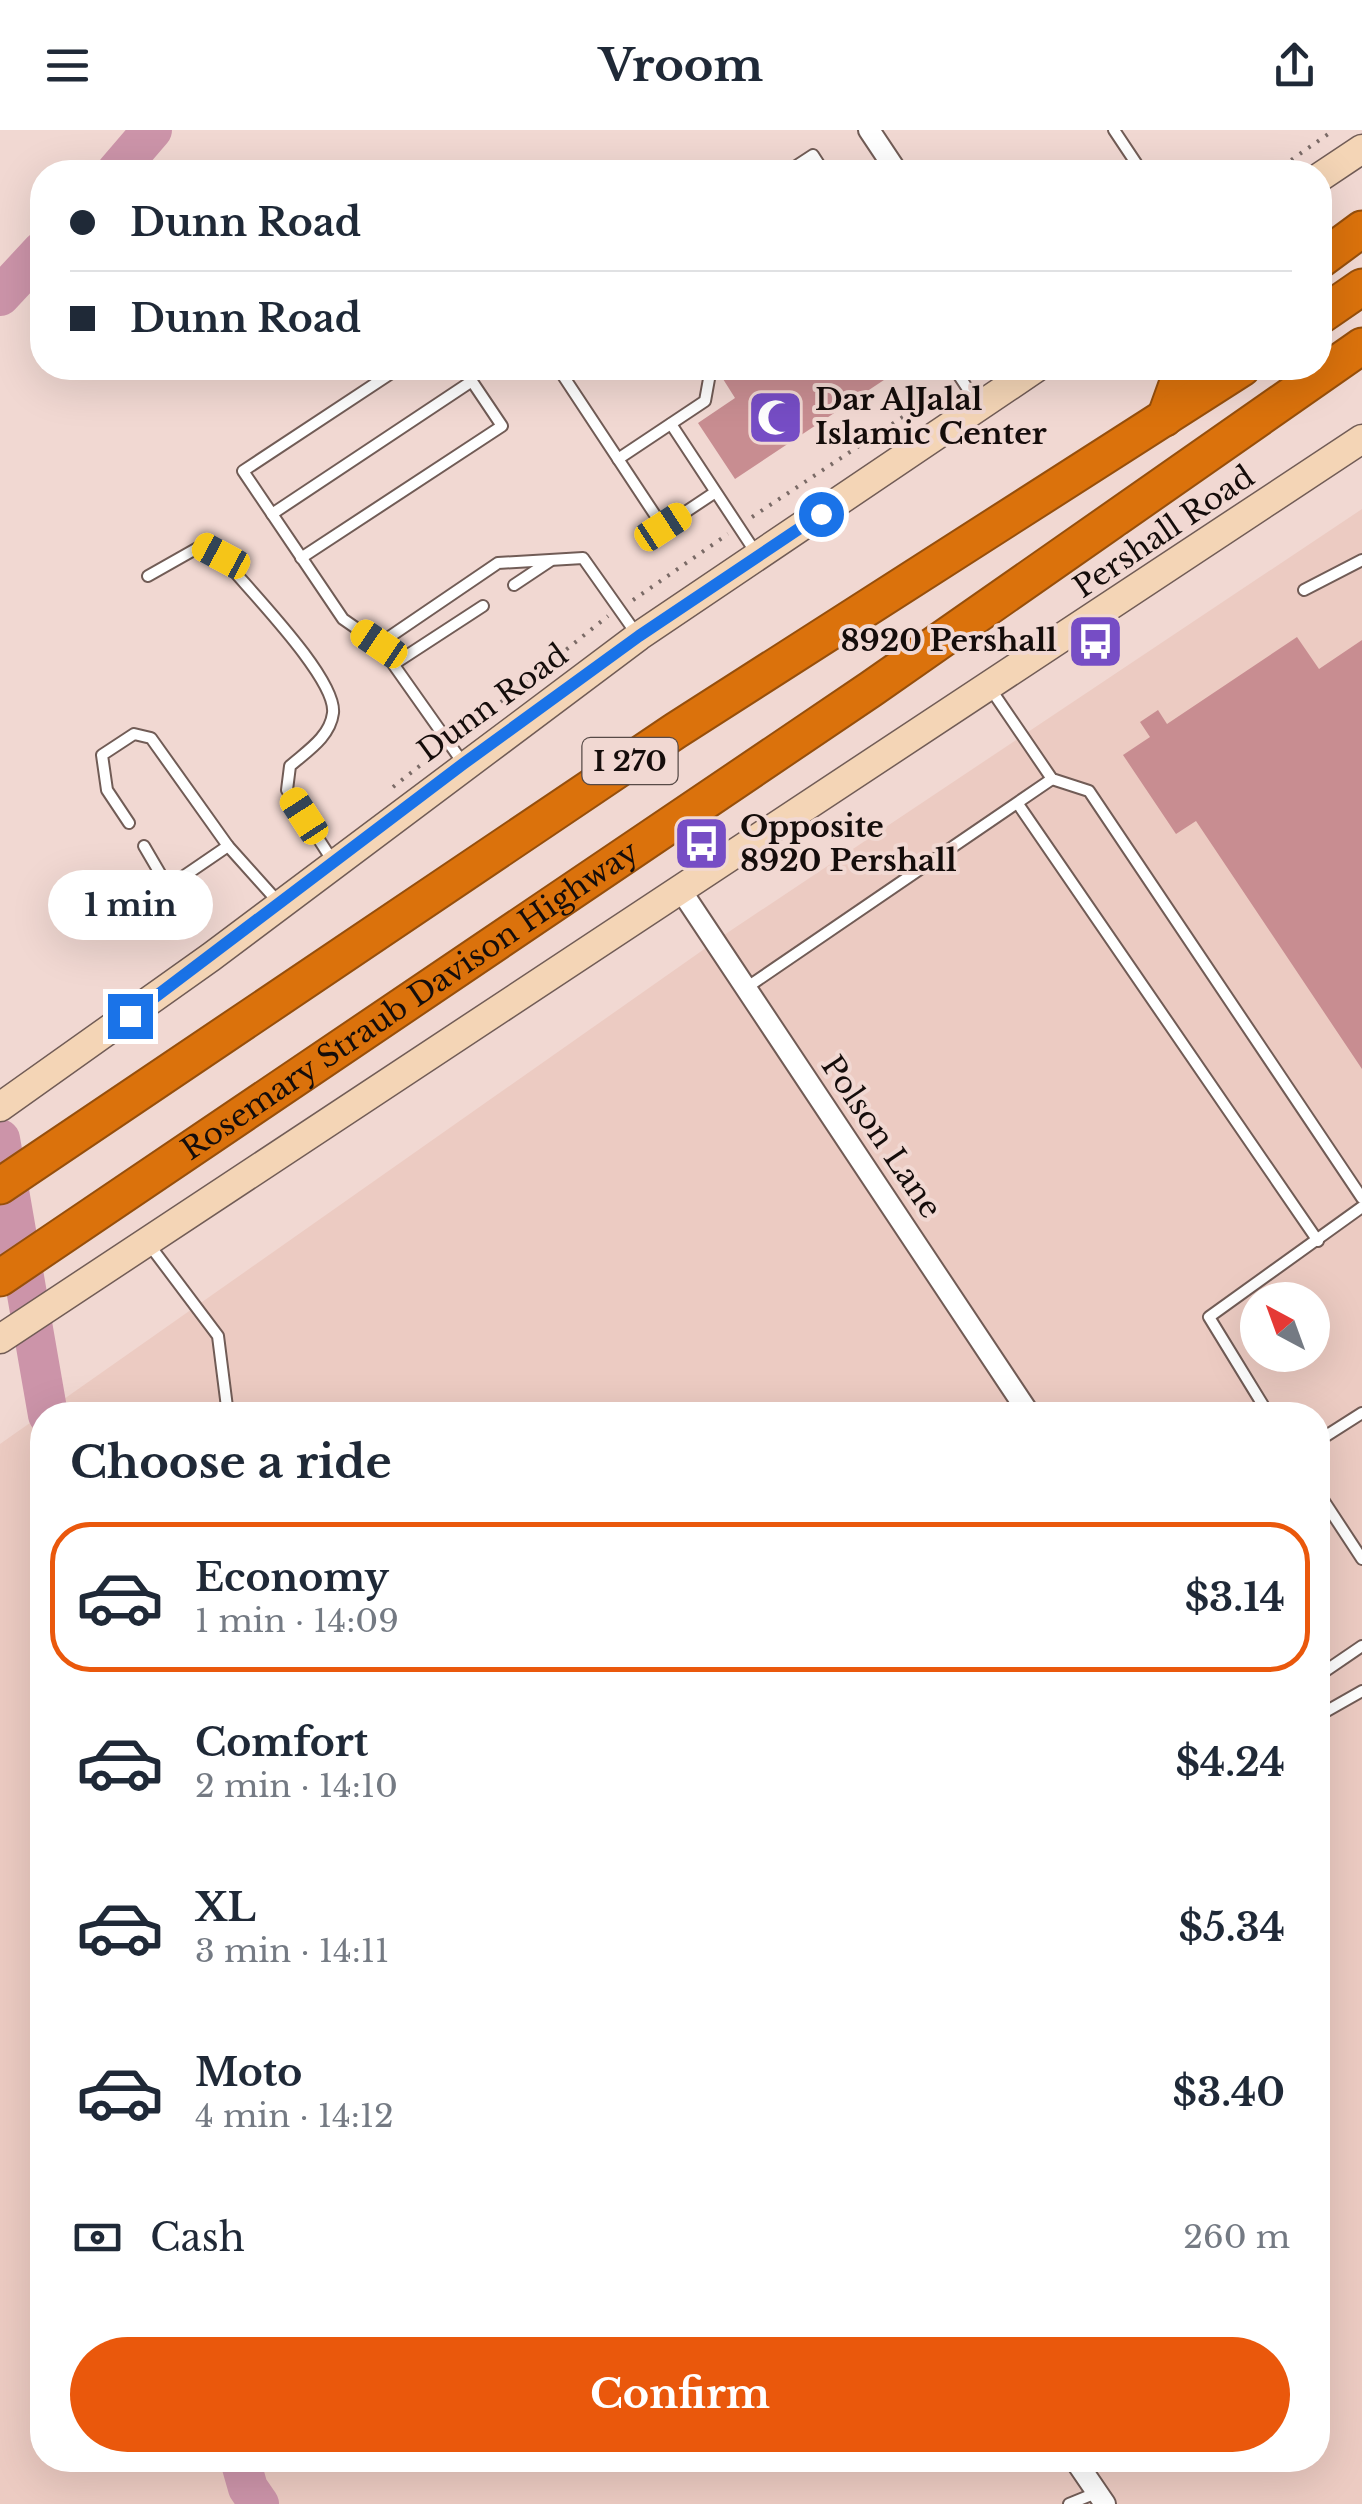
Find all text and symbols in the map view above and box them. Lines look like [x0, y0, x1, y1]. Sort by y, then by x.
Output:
text: Vroom [599, 37, 763, 93]
icon: menu [40, 38, 95, 93]
icon: share [1267, 38, 1322, 93]
text: Dunn Road [130, 199, 361, 246]
text: Dunn Road [130, 295, 361, 342]
place label: Dar AlJalal Islamic Center [815, 381, 1047, 452]
mosque icon: Dar AlJalal Islamic Center [746, 387, 806, 447]
street label: Pershall Road [1066, 458, 1261, 606]
route start [799, 492, 844, 537]
car [630, 498, 696, 556]
car [187, 529, 255, 583]
bus stop icon: 8920 Pershall [1066, 611, 1126, 671]
car [346, 615, 412, 673]
place label: 8920 Pershall [840, 622, 1057, 659]
street label: Dunn Road [410, 636, 575, 769]
road number: I 270 [582, 738, 678, 784]
car [275, 783, 333, 849]
place label: Opposite 8920 Pershall [740, 808, 957, 879]
bus stop icon: Opposite 8920 Pershall [671, 814, 731, 874]
street label: Rosemary Straub Davison Highway [174, 833, 645, 1168]
callout: 1 min [48, 871, 212, 941]
text: 1 min [84, 885, 177, 925]
route end [108, 994, 153, 1039]
street label: Polson Lane [814, 1048, 949, 1225]
north arrow [1240, 1282, 1330, 1372]
map controls [1240, 1282, 1330, 1372]
text: Choose a ride [70, 1434, 392, 1490]
icon: car [75, 1552, 165, 1642]
text: Economy [195, 1554, 389, 1601]
text: $3.14 [1185, 1574, 1285, 1621]
text: 1 min · 14:09 [195, 1601, 399, 1641]
icon: car [75, 1717, 165, 1807]
text: Comfort [195, 1719, 368, 1766]
text: $4.24 [1175, 1739, 1285, 1786]
text: 2 min · 14:10 [195, 1766, 398, 1806]
icon: car [75, 1882, 165, 1972]
text: XL [195, 1884, 256, 1931]
text: $5.34 [1179, 1904, 1285, 1951]
text: 3 min · 14:11 [195, 1931, 389, 1971]
icon: car [75, 2047, 165, 2137]
text: Moto [195, 2049, 302, 2096]
text: $3.40 [1173, 2069, 1285, 2116]
text: 4 min · 14:12 [195, 2096, 394, 2136]
icon: cash [70, 2210, 125, 2265]
text: Cash [150, 2214, 245, 2261]
text: 260 m [1183, 2217, 1290, 2257]
button: Confirm [70, 2337, 1290, 2452]

